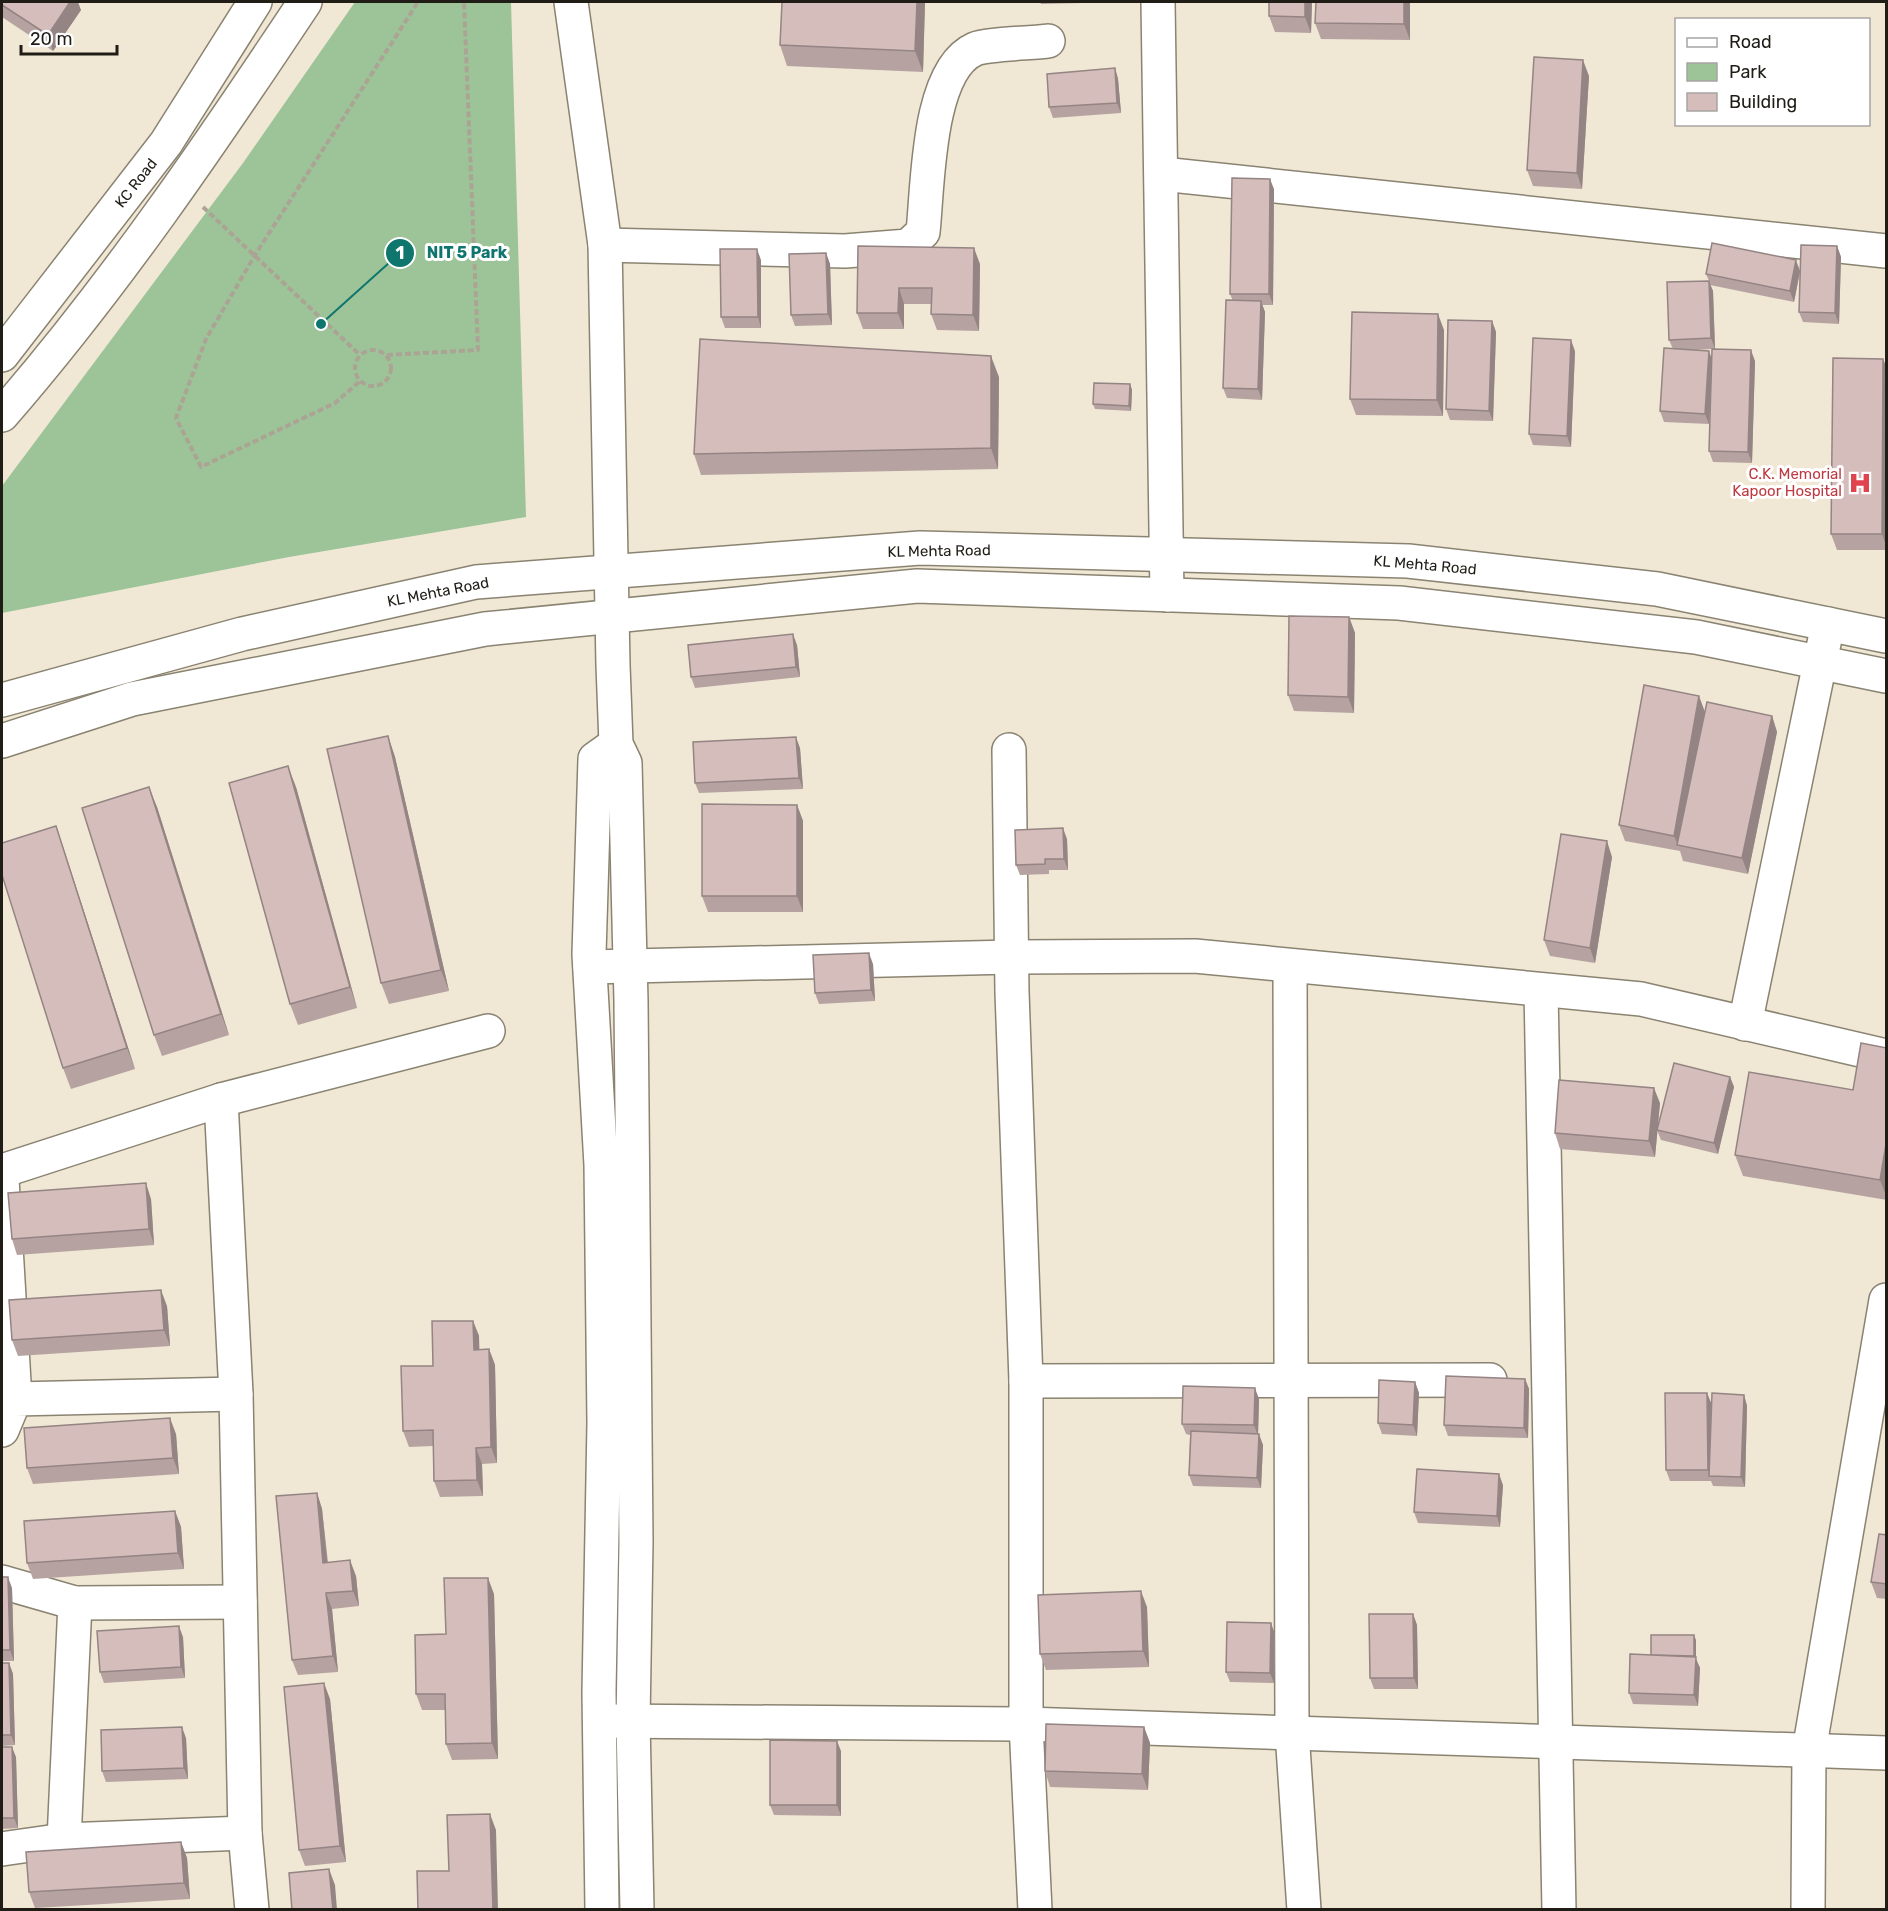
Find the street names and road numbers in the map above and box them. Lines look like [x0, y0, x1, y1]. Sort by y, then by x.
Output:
street label: KC Road [111, 155, 161, 211]
street label: KL Mehta Road [887, 541, 991, 561]
street label: KL Mehta Road [1373, 552, 1477, 578]
street label: KL Mehta Road [386, 573, 490, 611]

